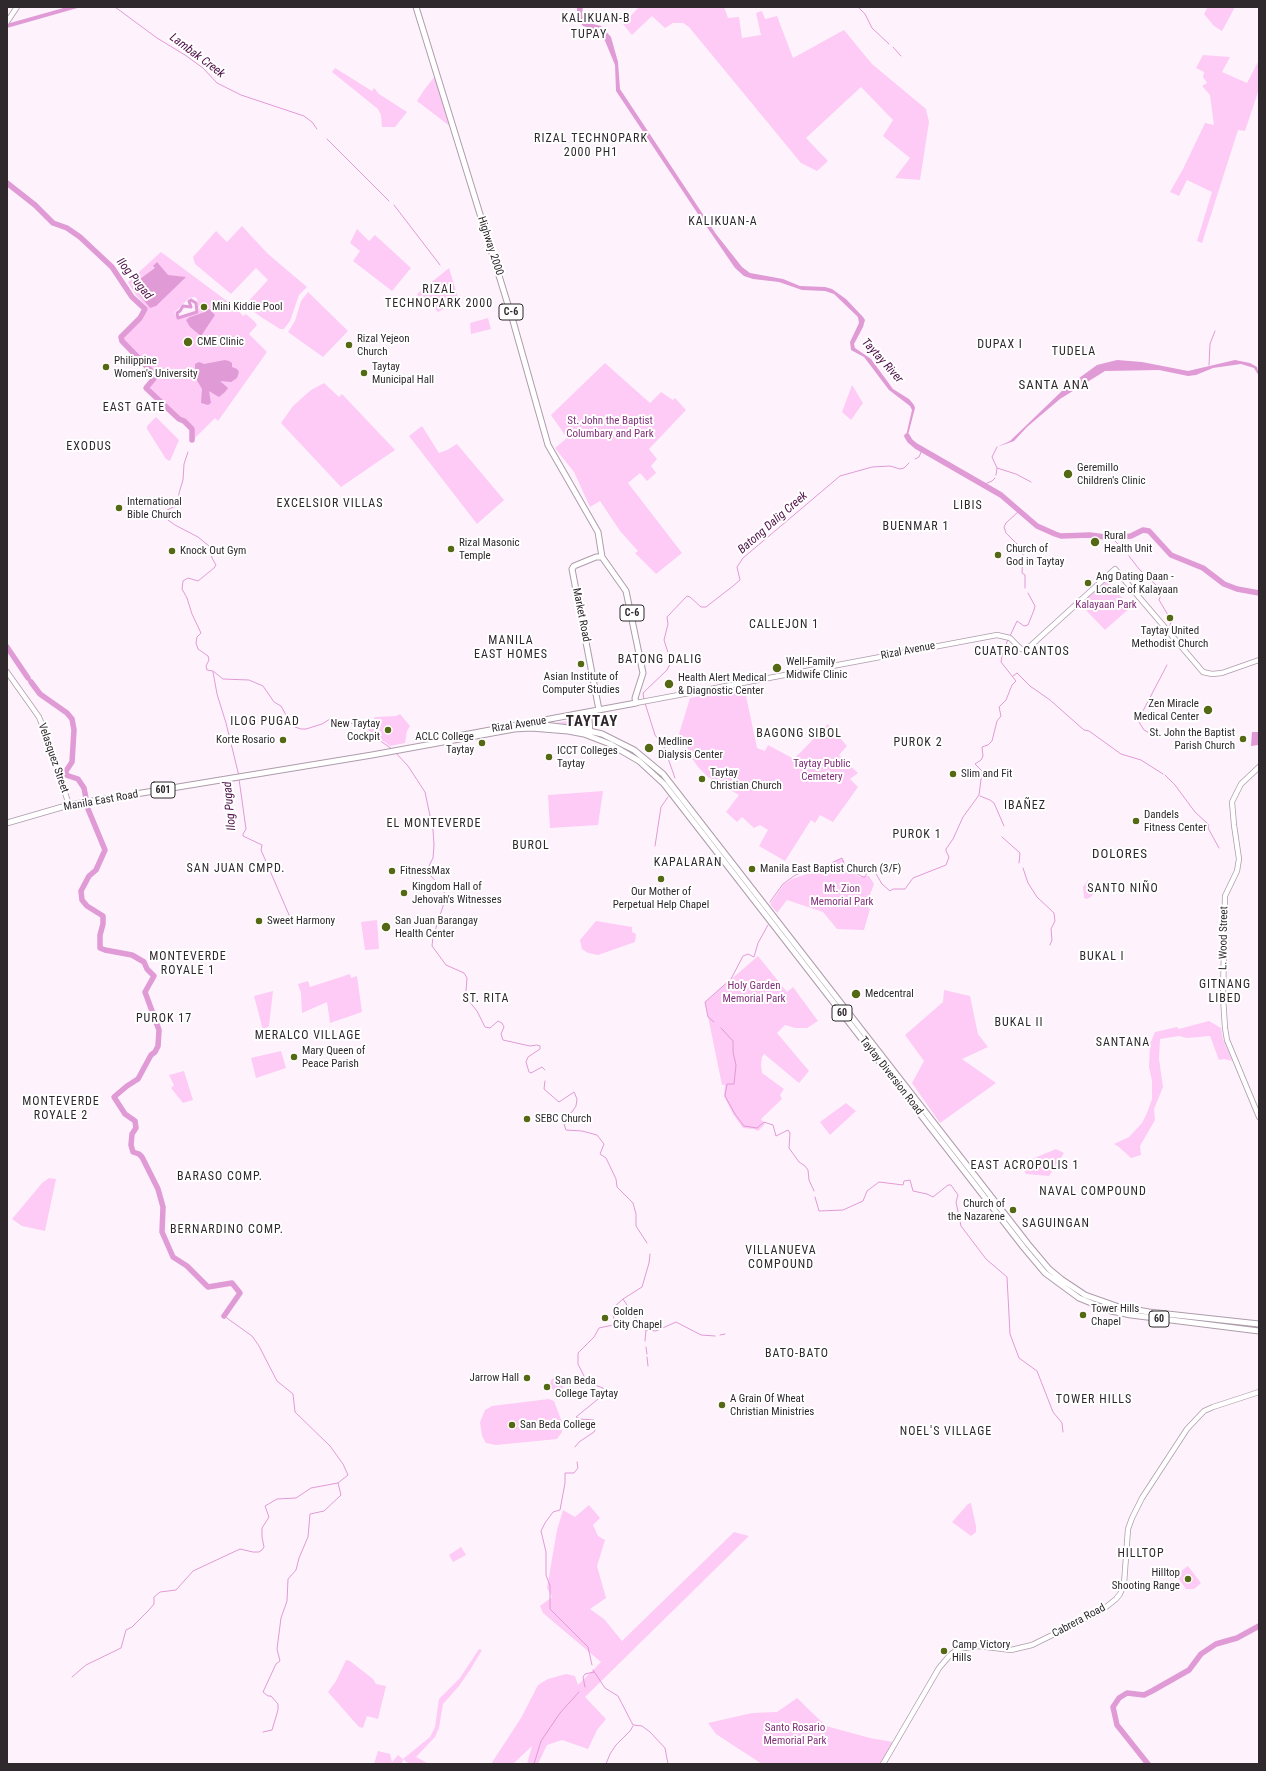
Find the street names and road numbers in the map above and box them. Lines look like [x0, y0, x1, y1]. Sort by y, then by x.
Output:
street label: Highway 2000 [474, 215, 506, 277]
road number: C-6 [499, 304, 523, 320]
street label: Market Road [569, 587, 593, 643]
road number: C-6 [620, 605, 644, 621]
street label: Rizal Avenue [880, 639, 936, 663]
street label: Rizal Avenue [491, 714, 547, 736]
street label: Velasquez Street [35, 721, 71, 795]
road number: 601 [151, 782, 175, 798]
street label: Manila East Road [63, 788, 139, 814]
street label: L. Wood Street [1217, 906, 1231, 970]
road number: 60 [832, 1005, 852, 1021]
street label: Taytay Diversion Road [856, 1034, 926, 1118]
road number: 60 [1149, 1311, 1169, 1327]
street label: Cabrera Road [1050, 1601, 1108, 1641]

